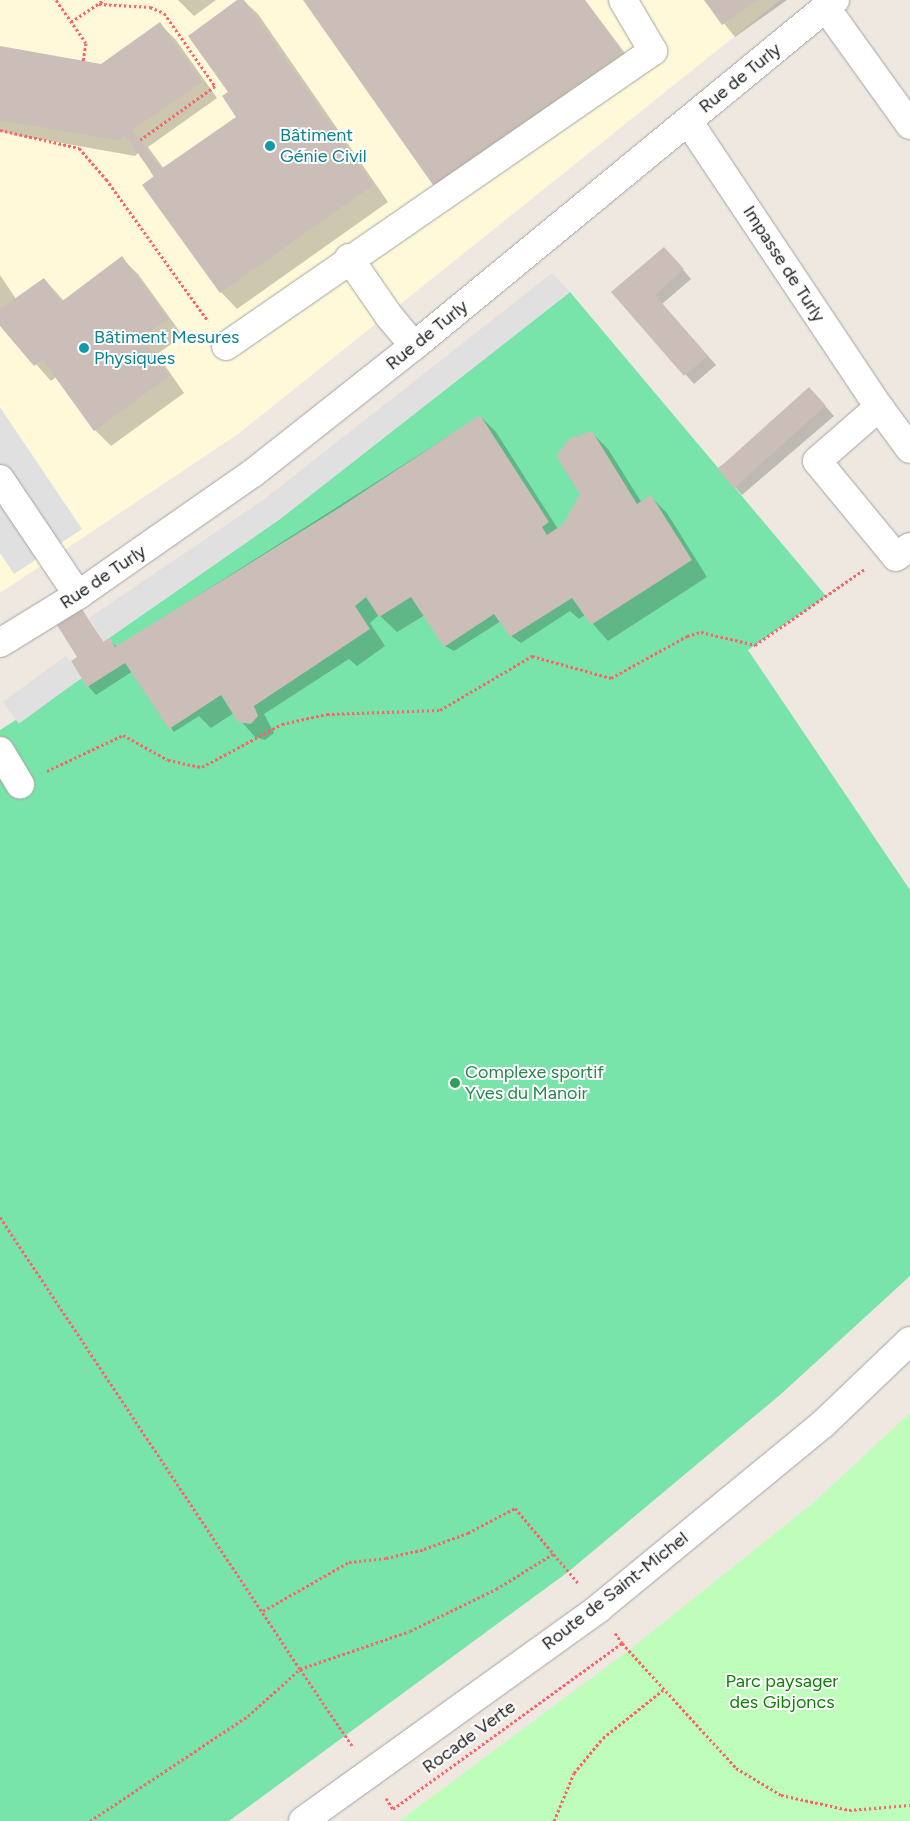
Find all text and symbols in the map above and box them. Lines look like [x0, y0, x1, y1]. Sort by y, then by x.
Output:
street label: Rue de Turly [695, 38, 785, 118]
place label: Bâtiment Génie Civil [280, 125, 367, 168]
marker: Bâtiment Génie Civil [264, 140, 276, 152]
street label: Impasse de Turly [738, 202, 830, 326]
street label: Rue de Turly [382, 295, 472, 375]
place label: Bâtiment Mesures Physiques [94, 327, 239, 369]
marker: Bâtiment Mesures Physiques [78, 342, 90, 354]
street label: Rue de Turly [56, 540, 150, 614]
place label: Complexe sportif Yves du Manoir [465, 1062, 604, 1104]
marker: Complexe sportif Yves du Manoir [449, 1077, 461, 1089]
street label: Route de Saint-Michel [538, 1527, 692, 1655]
park label: Parc paysager des Gibjoncs [726, 1671, 838, 1714]
street label: Rocade Verte [418, 1696, 520, 1778]

